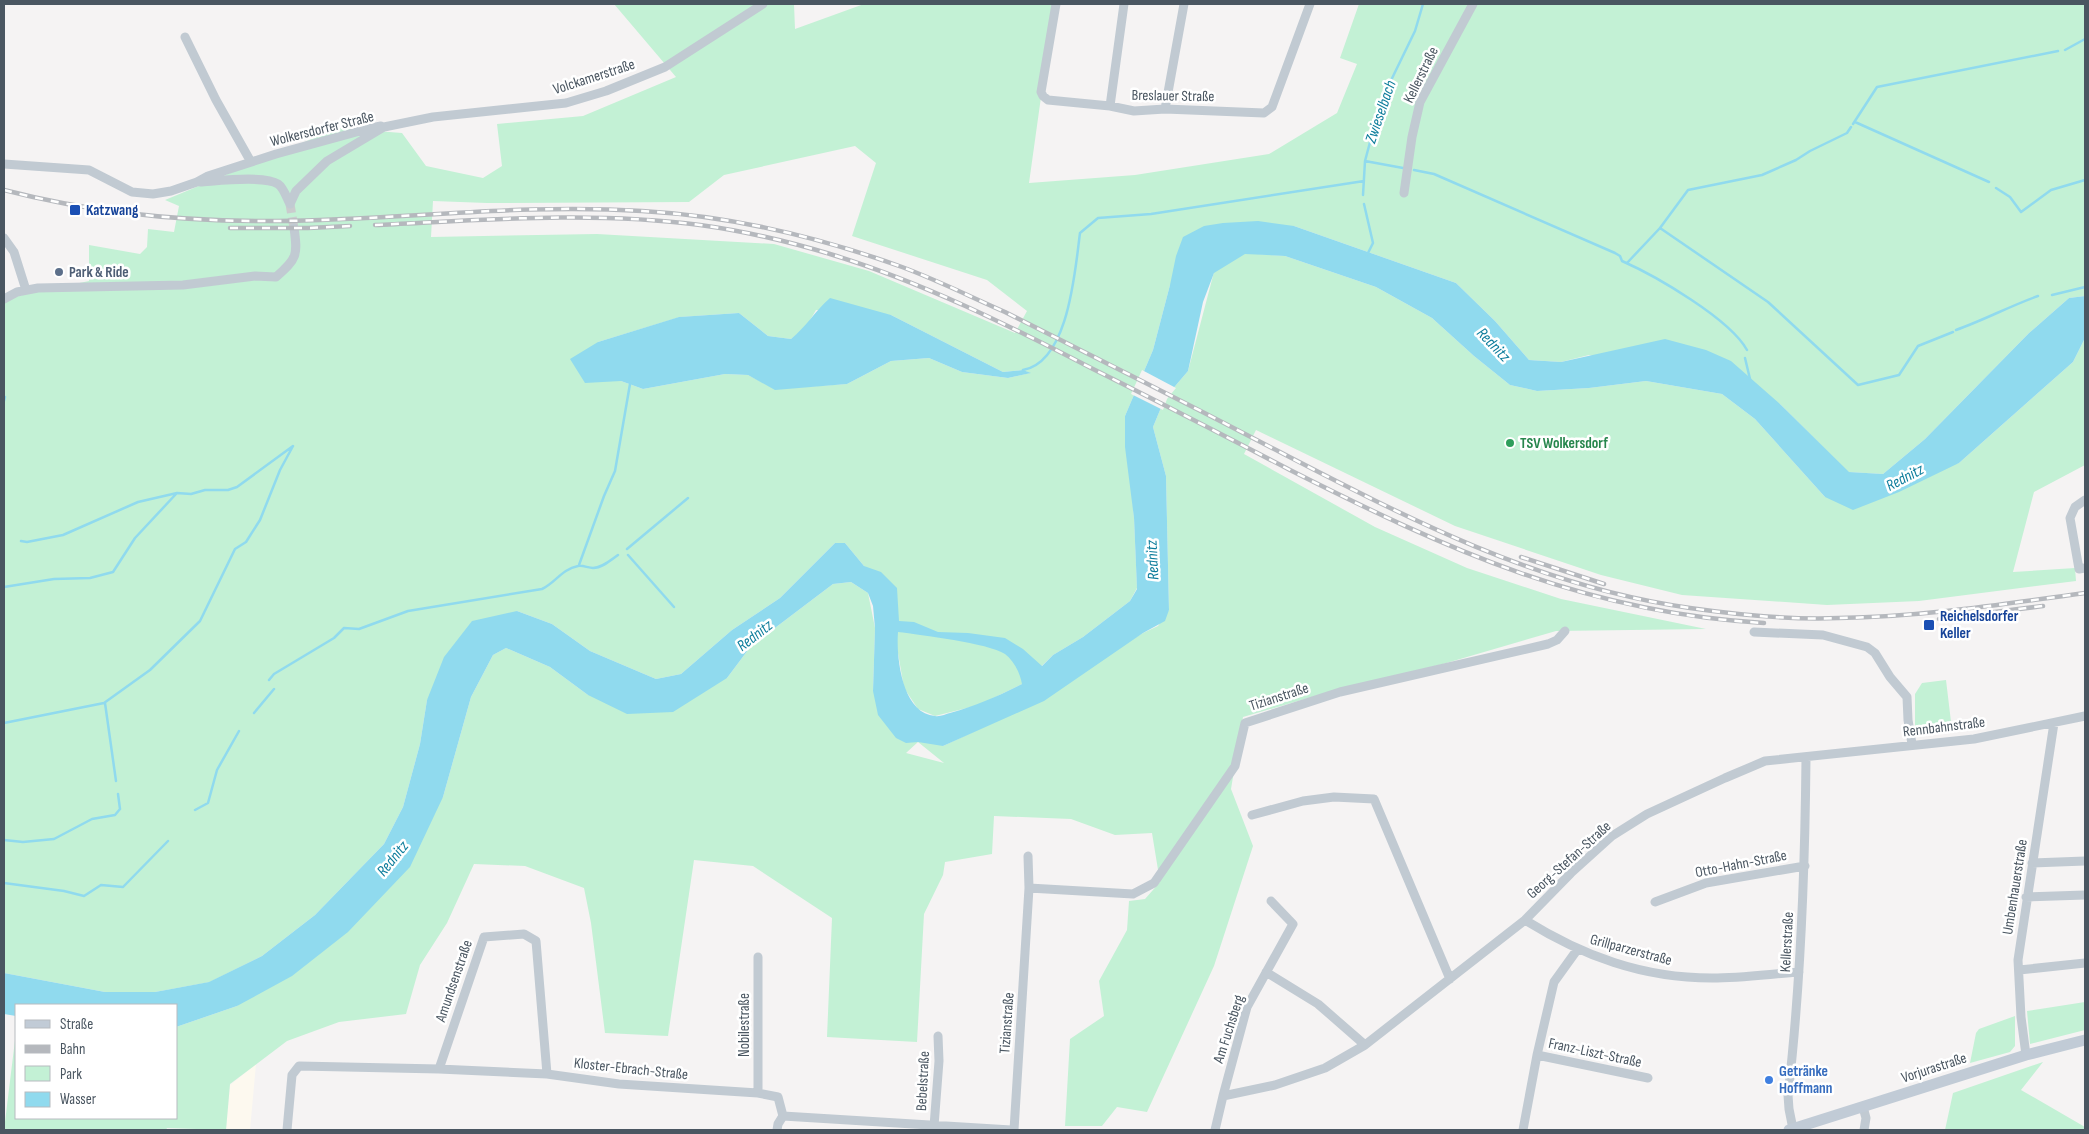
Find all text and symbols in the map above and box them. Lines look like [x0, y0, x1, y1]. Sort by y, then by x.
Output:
street label: Kellerstraße [1399, 44, 1443, 106]
street label: Volckamerstraße [551, 55, 637, 99]
water label: Zwieselbach [1361, 78, 1401, 147]
street label: Breslauer Straße [1131, 86, 1215, 106]
street label: Wolkersdorfer Straße [268, 107, 376, 151]
place label: Katzwang [86, 201, 139, 220]
marker: Katzwang [68, 203, 82, 217]
place label: Park & Ride [69, 263, 129, 282]
marker: Park & Ride [53, 266, 65, 278]
water label: Rednitz [1472, 324, 1515, 367]
place label: TSV Wolkersdorf [1520, 434, 1608, 453]
marker: TSV Wolkersdorf [1504, 437, 1516, 449]
water label: Rednitz [1883, 460, 1928, 496]
water label: Rednitz [1142, 538, 1164, 580]
place label: Reichelsdorfer Keller [1940, 607, 2019, 643]
water label: Rednitz [733, 615, 778, 656]
marker: Reichelsdorfer Keller [1922, 618, 1936, 632]
street label: Tizianstraße [1247, 678, 1311, 716]
street label: Rennbahnstraße [1902, 713, 1986, 741]
street label: Georg-Stefan-Straße [1523, 817, 1615, 903]
water label: Rednitz [373, 836, 414, 881]
street label: Umbenhauerstraße [1998, 838, 2032, 936]
street label: Otto-Hahn-Straße [1694, 846, 1788, 882]
street label: Kellerstraße [1776, 911, 1798, 973]
street label: Grillparzerstraße [1588, 930, 1674, 970]
street label: Amundsenstraße [431, 938, 477, 1025]
street label: Tizianstraße [995, 992, 1019, 1054]
street label: Am Fuchsberg [1209, 992, 1249, 1066]
street label: Nobilestraße [735, 993, 754, 1057]
legend [15, 1004, 178, 1119]
text: Straße [60, 1015, 93, 1034]
street label: Franz-Liszt-Straße [1547, 1034, 1643, 1072]
text: Bahn [60, 1040, 85, 1059]
street label: Vorjurastraße [1899, 1048, 1969, 1088]
street label: Bebelstraße [912, 1051, 934, 1111]
street label: Kloster-Ebrach-Straße [573, 1054, 689, 1084]
place label: Getränke Hoffmann [1779, 1062, 1832, 1098]
text: Park [60, 1065, 82, 1084]
marker: Getränke Hoffmann [1763, 1074, 1775, 1086]
text: Wasser [60, 1090, 97, 1109]

